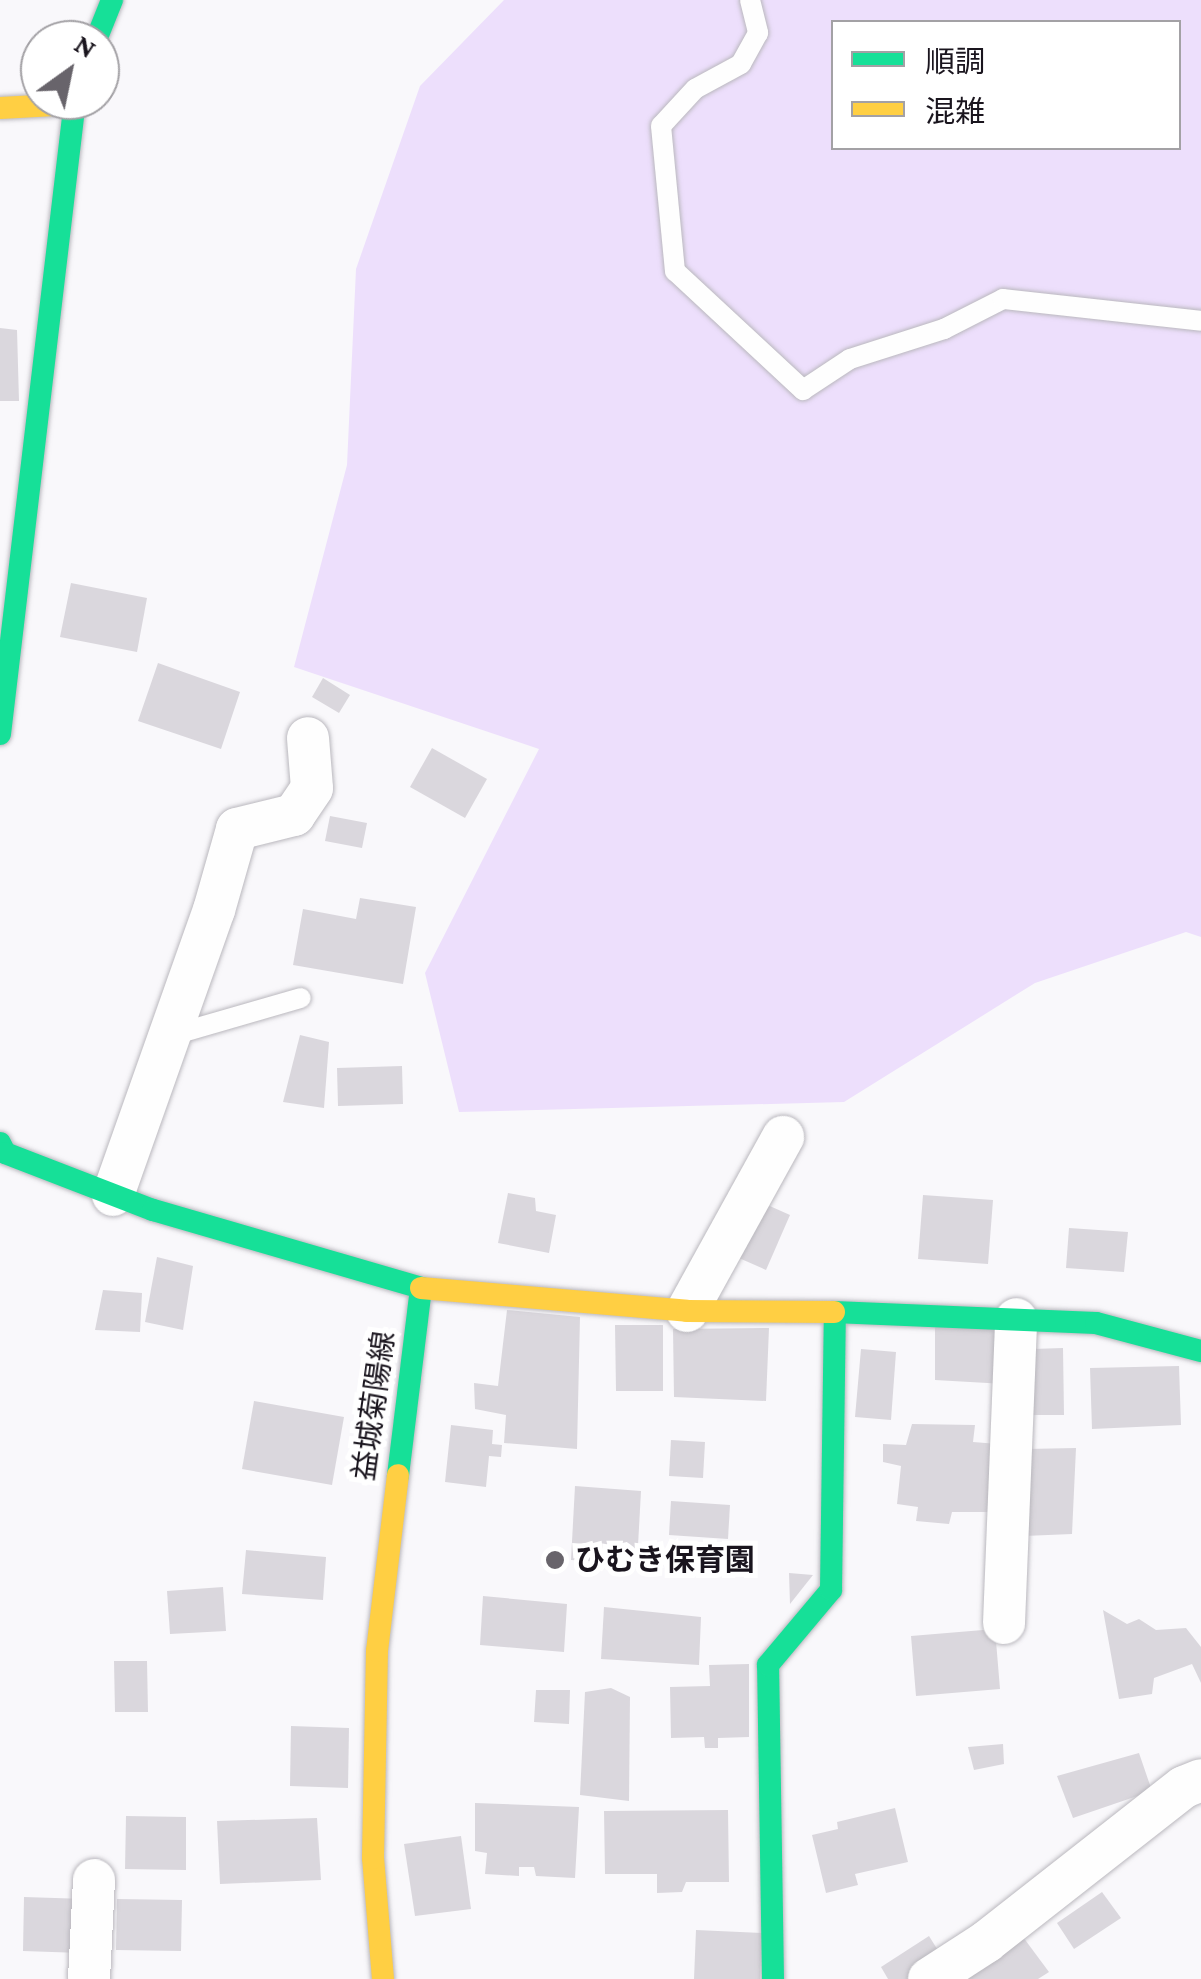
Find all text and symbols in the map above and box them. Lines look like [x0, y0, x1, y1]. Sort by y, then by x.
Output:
north arrow [20, 20, 120, 120]
legend [831, 20, 1181, 150]
text: N [69, 28, 102, 64]
text: 順調 [925, 45, 985, 78]
text: 混雑 [925, 95, 985, 128]
street label: 益城菊陽線 [346, 1329, 402, 1483]
place label: ひむき保育園 [575, 1542, 755, 1578]
marker: ひむき保育園 [544, 1549, 566, 1571]

